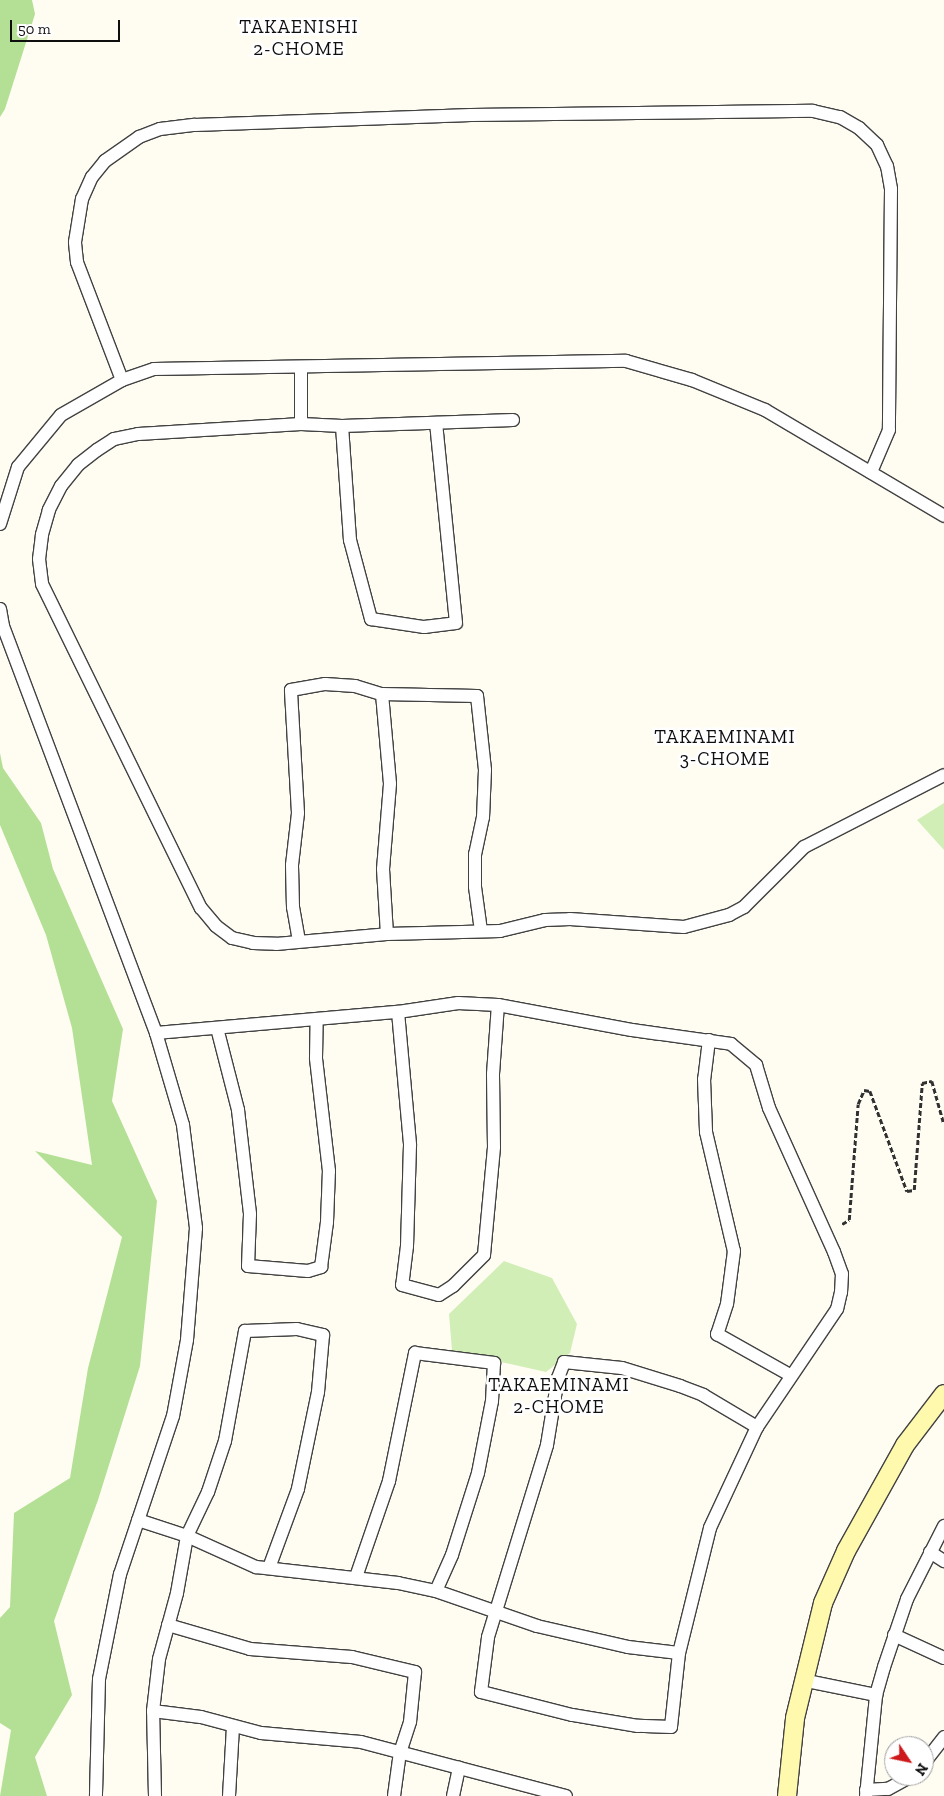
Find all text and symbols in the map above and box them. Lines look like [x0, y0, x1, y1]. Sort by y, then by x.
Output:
scale bar [12, 10, 122, 42]
district label: TAKAENISHI 2-CHOME [238, 16, 360, 60]
text: 50 m [18, 20, 51, 38]
district label: TAKAEMINAMI 3-CHOME [653, 726, 797, 770]
district label: TAKAEMINAMI 2-CHOME [487, 1374, 631, 1418]
north arrow [884, 1736, 934, 1786]
text: N [911, 1760, 931, 1778]

